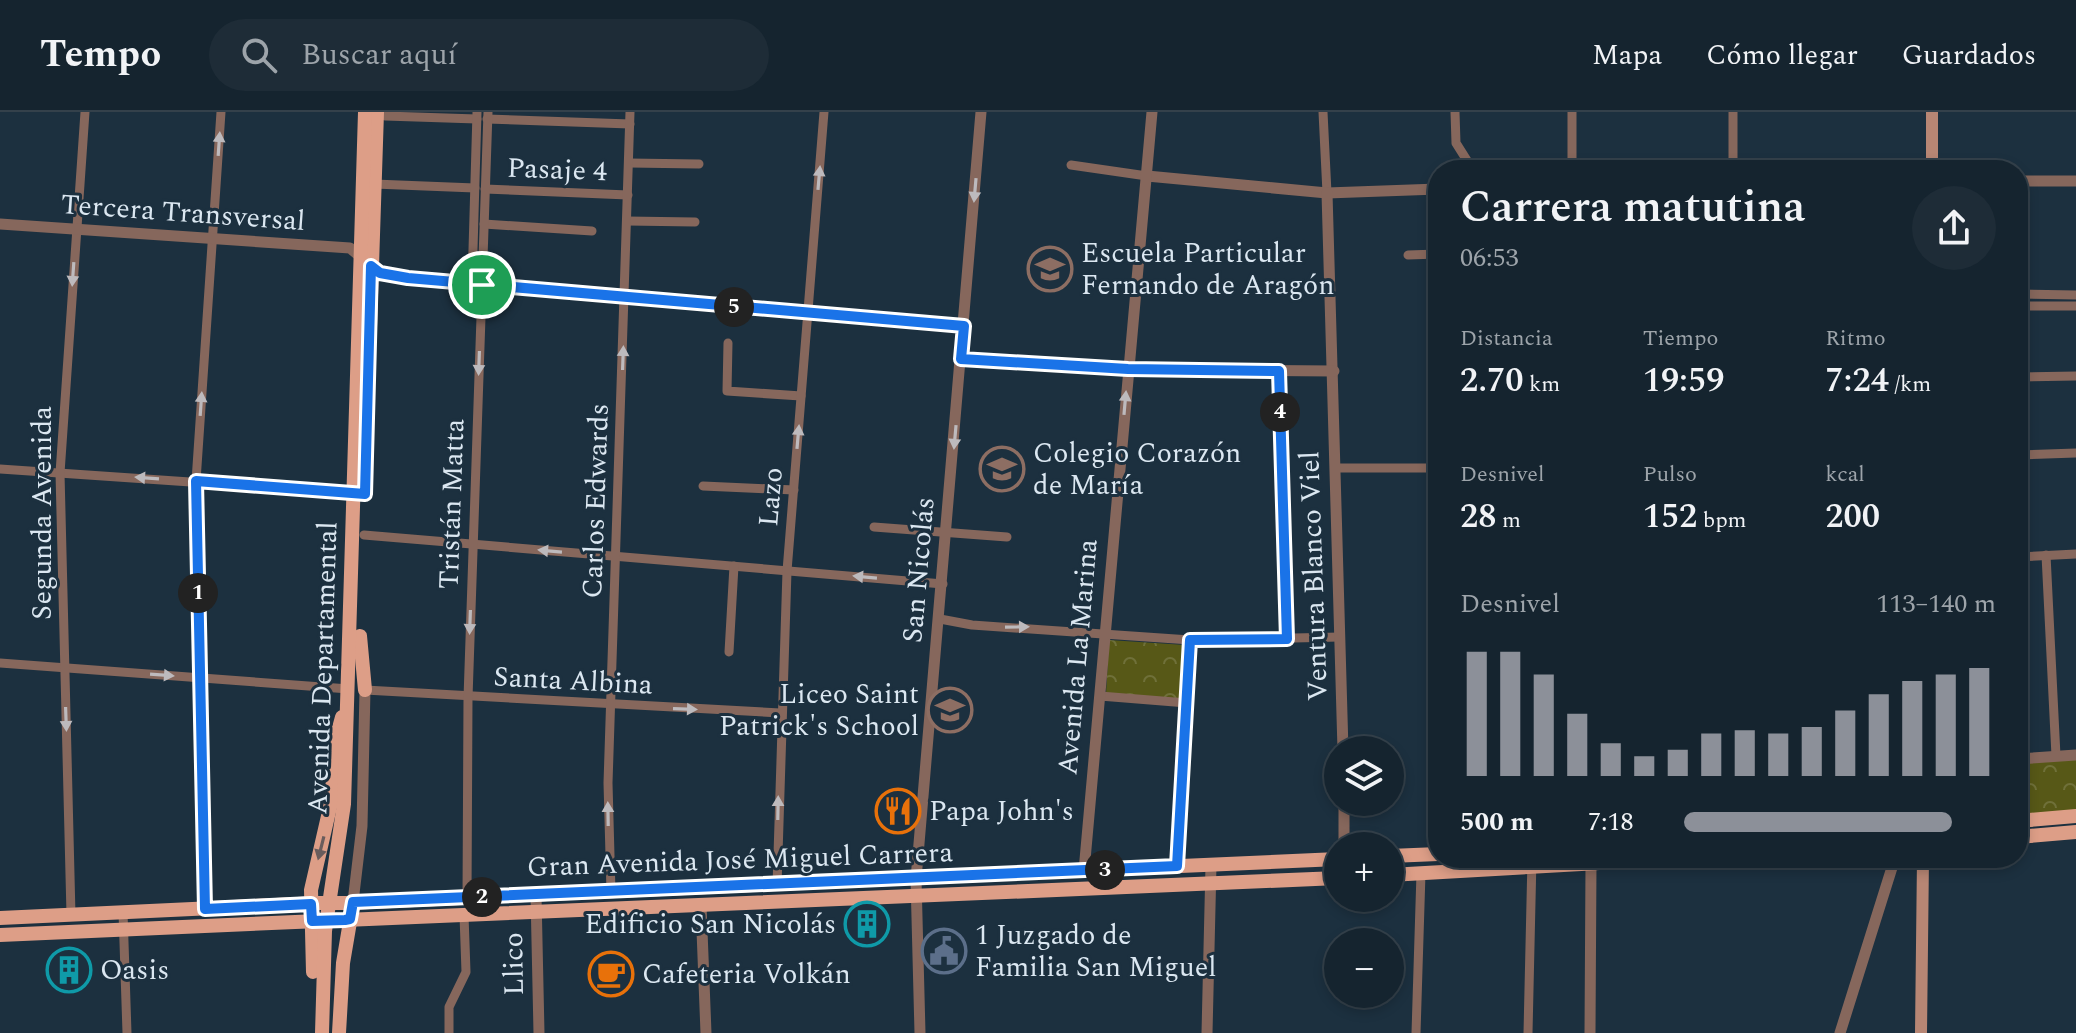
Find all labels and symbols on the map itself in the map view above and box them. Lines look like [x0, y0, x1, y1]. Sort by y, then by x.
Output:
one-way arrow [213, 131, 226, 156]
street label: Pasaje 4 [506, 147, 608, 193]
one-way arrow [813, 165, 826, 190]
one-way arrow [968, 178, 981, 203]
street label: Tercera Transversal [59, 183, 307, 243]
place label: Escuela Particular Fernando de Aragón [1081, 232, 1335, 307]
school or university icon: Escuela Particular Fernando de Aragón [1026, 245, 1074, 293]
pin [448, 251, 516, 319]
one-way arrow [66, 262, 79, 287]
pin: 5 [714, 287, 754, 327]
one-way arrow [616, 345, 629, 370]
one-way arrow [472, 351, 485, 376]
one-way arrow [1118, 390, 1131, 415]
one-way arrow [195, 391, 208, 416]
pin: 4 [1260, 392, 1300, 432]
street label: Carlos Edwards [571, 403, 621, 599]
street label: Segunda Avenida [21, 406, 64, 620]
street label: Tristán Matta [428, 418, 476, 590]
one-way arrow [792, 424, 805, 449]
one-way arrow [948, 425, 961, 450]
place label: Colegio Corazón de María [1033, 432, 1241, 507]
school or university icon: Colegio Corazón de María [978, 445, 1026, 493]
street label: Ventura Blanco Viel [1288, 450, 1340, 702]
street label: Lazo [747, 466, 795, 528]
one-way arrow [134, 472, 159, 485]
street label: San Nicolás [891, 495, 947, 645]
street label: Avenida Departamental [296, 521, 350, 815]
street label: Avenida La Marina [1046, 537, 1110, 777]
one-way arrow [537, 544, 562, 557]
one-way arrow [852, 570, 877, 583]
pin: 1 [178, 573, 218, 613]
one-way arrow [463, 610, 476, 635]
one-way arrow [1005, 621, 1030, 634]
street label: Santa Albina [492, 655, 654, 707]
one-way arrow [150, 669, 175, 682]
place label: Liceo Saint Patrick's School [719, 673, 919, 748]
school or university icon: Liceo Saint Patrick's School [926, 686, 974, 734]
one-way arrow [673, 702, 698, 715]
one-way arrow [59, 707, 72, 732]
restaurant icon: Papa John's [874, 787, 922, 835]
place label: Papa John's [929, 790, 1074, 833]
one-way arrow [772, 795, 784, 820]
one-way arrow [602, 801, 614, 826]
street label: Gran Avenida José Miguel Carrera [526, 831, 954, 889]
one-way arrow [314, 836, 326, 861]
pin: 3 [1085, 850, 1125, 890]
pin: 2 [462, 877, 502, 917]
building icon: Edificio San Nicolás [843, 900, 891, 948]
place label: Edificio San Nicolás [585, 903, 836, 946]
place label: 1 Juzgado de Familia San Miguel [975, 914, 1217, 989]
public building icon: 1 Juzgado de Familia San Miguel [920, 927, 968, 975]
street label: Llico [492, 932, 536, 996]
building icon: Oasis [45, 946, 93, 994]
place label: Oasis [100, 949, 169, 992]
cafe icon: Cafeteria Volkán [587, 950, 635, 998]
place label: Cafeteria Volkán [642, 953, 851, 996]

